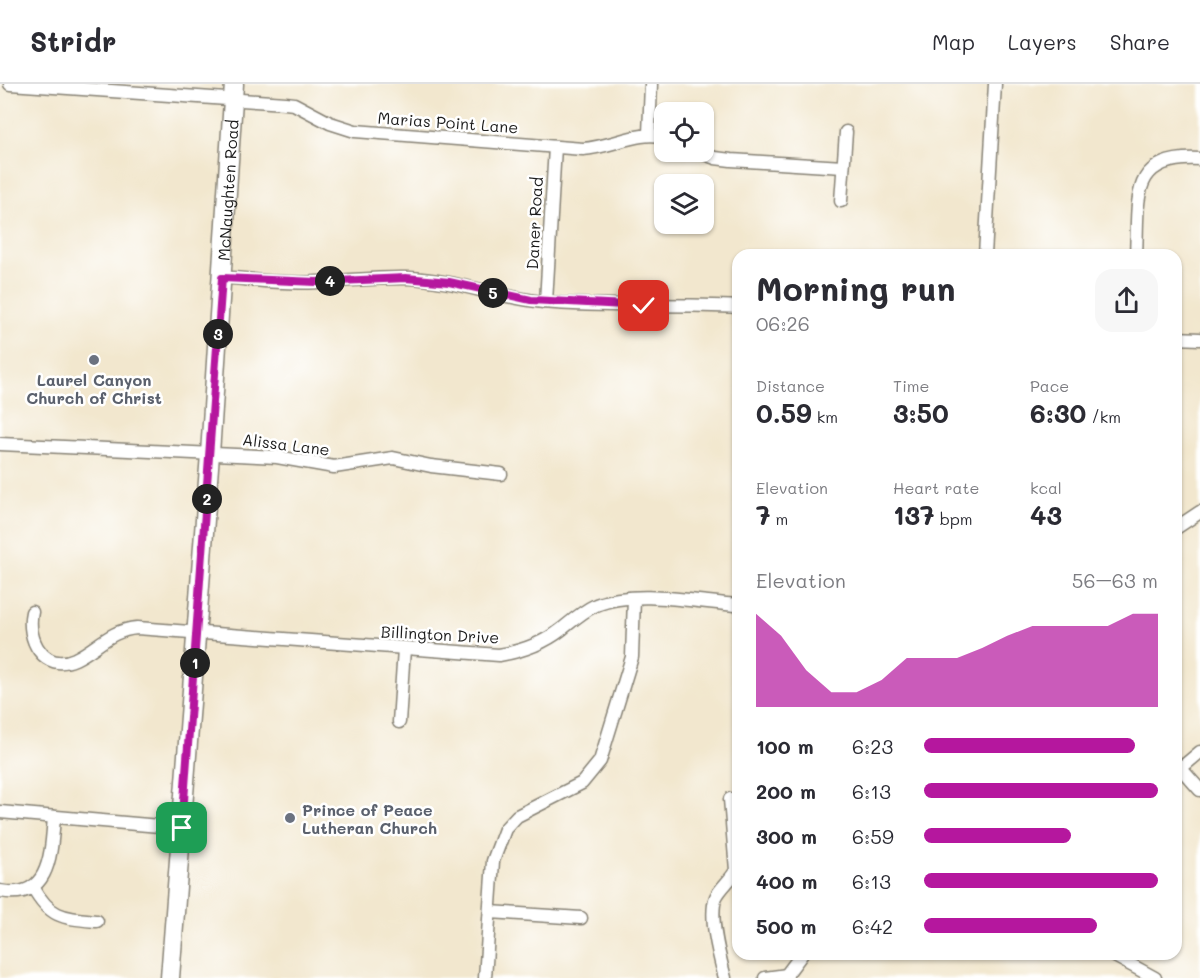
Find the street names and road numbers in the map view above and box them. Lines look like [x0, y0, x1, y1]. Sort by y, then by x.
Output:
street label: Marias Point Lane [377, 107, 519, 137]
street label: McNaughten Road [212, 119, 242, 262]
street label: Daner Road [521, 176, 547, 270]
street label: Alissa Lane [241, 428, 331, 460]
street label: Billington Drive [380, 620, 500, 648]

